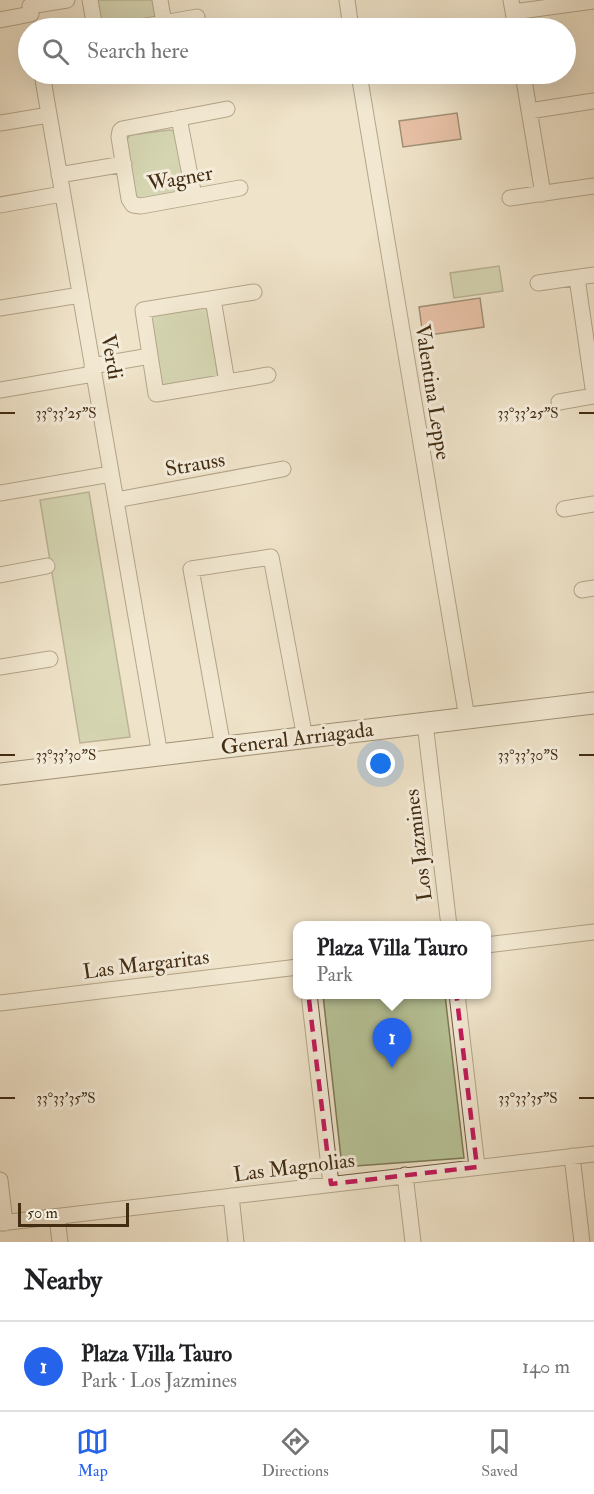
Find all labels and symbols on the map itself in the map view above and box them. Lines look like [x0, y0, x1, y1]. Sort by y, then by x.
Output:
street label: Wagner [144, 159, 215, 198]
street label: Valentina Leppe [408, 322, 457, 462]
street label: Verdi [94, 332, 129, 382]
text: 33°33'25"S [35, 404, 97, 423]
text: 33°33'25"S [497, 404, 559, 423]
street label: Strauss [163, 446, 227, 483]
street label: General Arriagada [219, 716, 375, 761]
text: 33°33'30"S [36, 746, 96, 765]
text: 33°33'30"S [498, 746, 558, 765]
your location [366, 749, 395, 778]
street label: Los Jazmines [398, 787, 439, 902]
street label: Las Margaritas [81, 943, 211, 986]
pin: 1 [372, 1018, 412, 1068]
text: 33°33'35"S [36, 1089, 96, 1108]
text: 33°33'35"S [498, 1089, 558, 1108]
street label: Las Magnolias [232, 1147, 356, 1188]
scale bar [18, 1200, 129, 1228]

